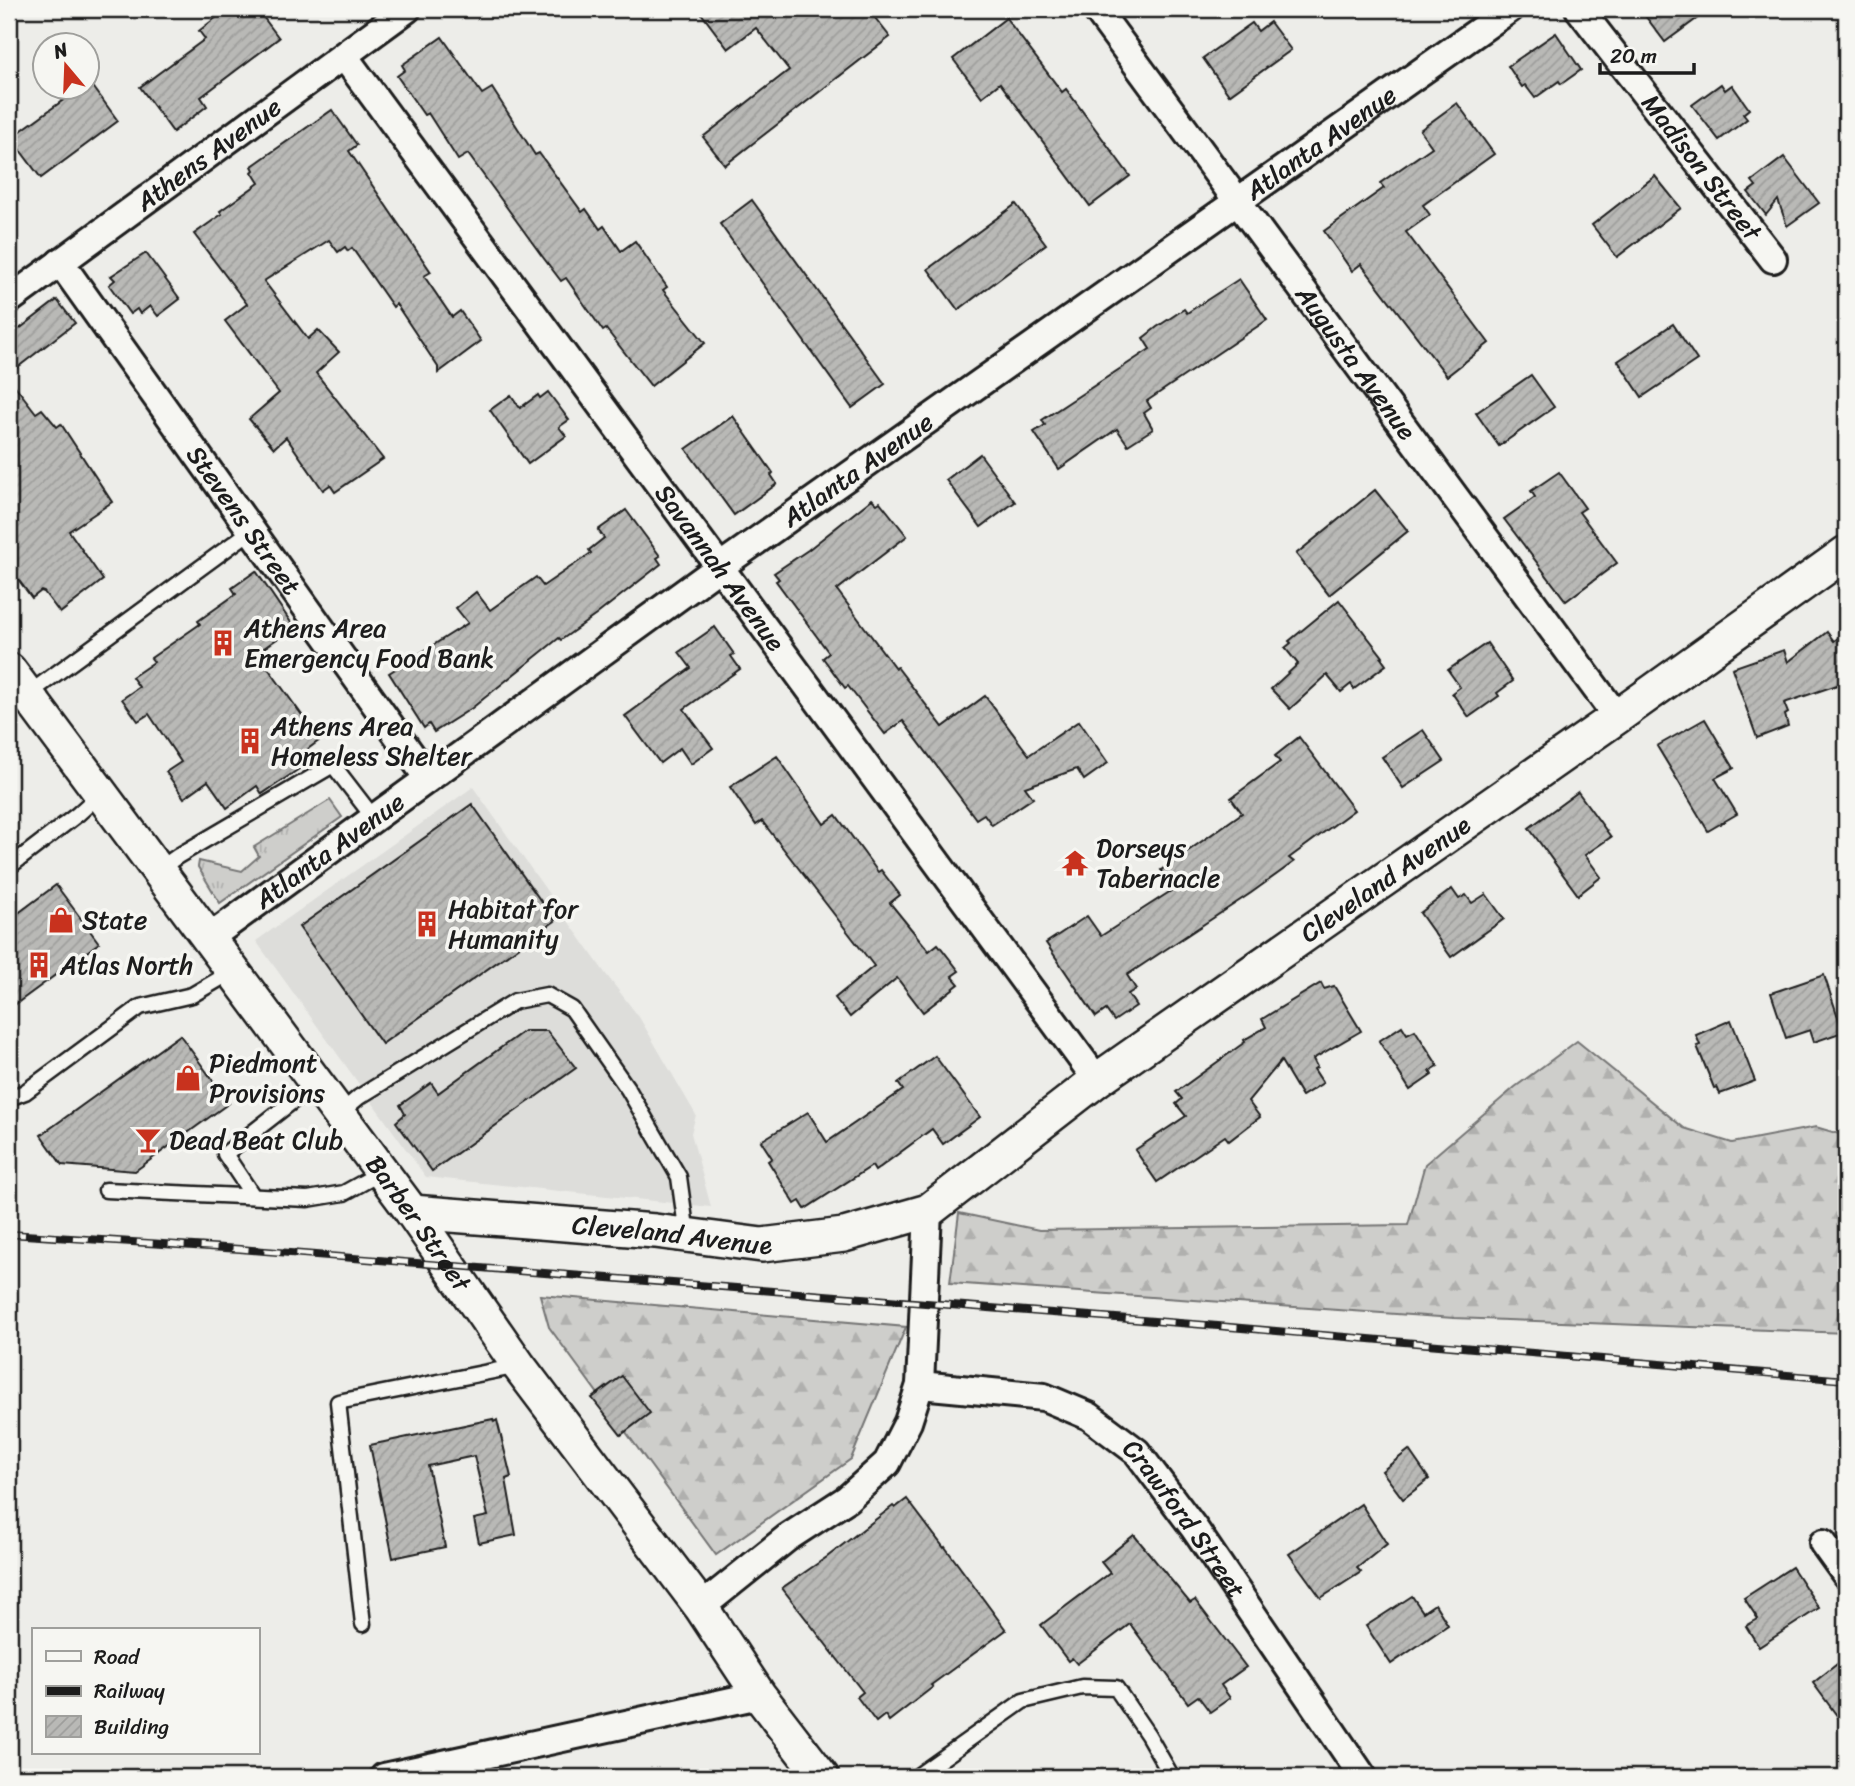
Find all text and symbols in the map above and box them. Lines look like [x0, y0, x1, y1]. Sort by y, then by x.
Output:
north arrow [32, 32, 102, 102]
text: N [48, 32, 73, 68]
scale bar [1600, 32, 1694, 76]
text: 20 m [1610, 37, 1657, 75]
street label: Atlanta Avenue [1234, 73, 1406, 213]
street label: Madison Street [1629, 83, 1775, 252]
street label: Athens Avenue [124, 85, 291, 224]
street label: Augusta Avenue [1283, 274, 1429, 450]
street label: Atlanta Avenue [771, 400, 943, 540]
street label: Stevens Street [174, 435, 314, 605]
street label: Savannah Avenue [643, 474, 798, 662]
place label: Athens Area Emergency Food Bank [243, 605, 494, 681]
building icon: Athens Area Emergency Food Bank [208, 628, 238, 658]
place label: Athens Area Homeless Shelter [270, 703, 473, 779]
building icon: Athens Area Homeless Shelter [235, 726, 265, 756]
street label: Atlanta Avenue [243, 780, 415, 922]
street label: Cleveland Avenue [1290, 802, 1481, 955]
place label: Dorseys Tabernacle [1096, 825, 1220, 901]
temple icon: Dorseys Tabernacle [1060, 848, 1090, 878]
place label: Habitat for Humanity [448, 886, 579, 962]
place label: State [82, 897, 147, 943]
shop icon: State [46, 905, 76, 935]
building icon: Habitat for Humanity [412, 909, 442, 939]
place label: Atlas North [59, 942, 193, 988]
building icon: Atlas North [24, 950, 54, 980]
place label: Piedmont Provisions [209, 1040, 325, 1116]
shop icon: Piedmont Provisions [173, 1063, 203, 1093]
place label: Dead Beat Club [169, 1117, 343, 1163]
bar icon: Dead Beat Club [133, 1125, 163, 1155]
street label: Barber Street [353, 1144, 484, 1302]
street label: Cleveland Avenue [570, 1202, 775, 1268]
street label: Crawford Street [1113, 1426, 1259, 1608]
legend [32, 1628, 259, 1754]
text: Road [94, 1638, 141, 1676]
text: Railway [94, 1672, 165, 1710]
text: Building [94, 1708, 170, 1746]

